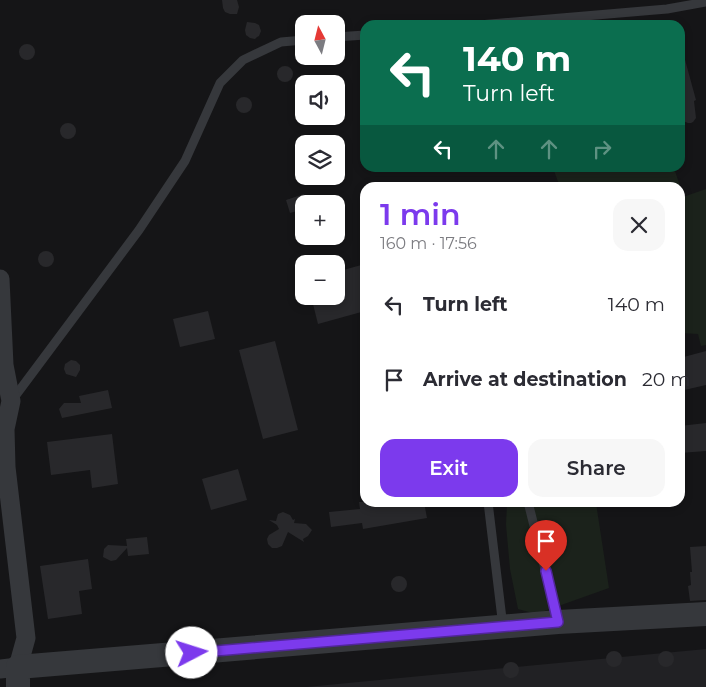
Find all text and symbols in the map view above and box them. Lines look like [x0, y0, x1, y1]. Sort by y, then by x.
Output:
north arrow [295, 15, 345, 65]
map controls [295, 15, 345, 305]
text: 140 m [463, 37, 571, 80]
icon: left [380, 40, 445, 105]
button: sound [295, 75, 345, 125]
text: Turn left [463, 80, 555, 107]
button: layers [295, 135, 345, 185]
icon: left [429, 135, 457, 163]
icon: ahead [482, 135, 510, 163]
icon: ahead [535, 135, 563, 163]
icon: right [588, 135, 616, 163]
button: + [295, 195, 345, 245]
text: 1 min [380, 196, 461, 233]
button: close [613, 199, 665, 251]
text: 160 m · 17:56 [380, 234, 477, 253]
button: − [295, 255, 345, 305]
icon: left [380, 291, 408, 319]
text: Turn left [423, 293, 508, 316]
text: 140 m [608, 293, 665, 316]
icon: arrive [380, 366, 408, 394]
text: Arrive at destination [423, 368, 627, 391]
text: 20 m [642, 368, 690, 391]
button: Exit [380, 439, 518, 497]
button: Share [528, 439, 665, 497]
pin [525, 520, 567, 571]
icon: arrive [532, 527, 560, 555]
position arrow [165, 626, 217, 678]

